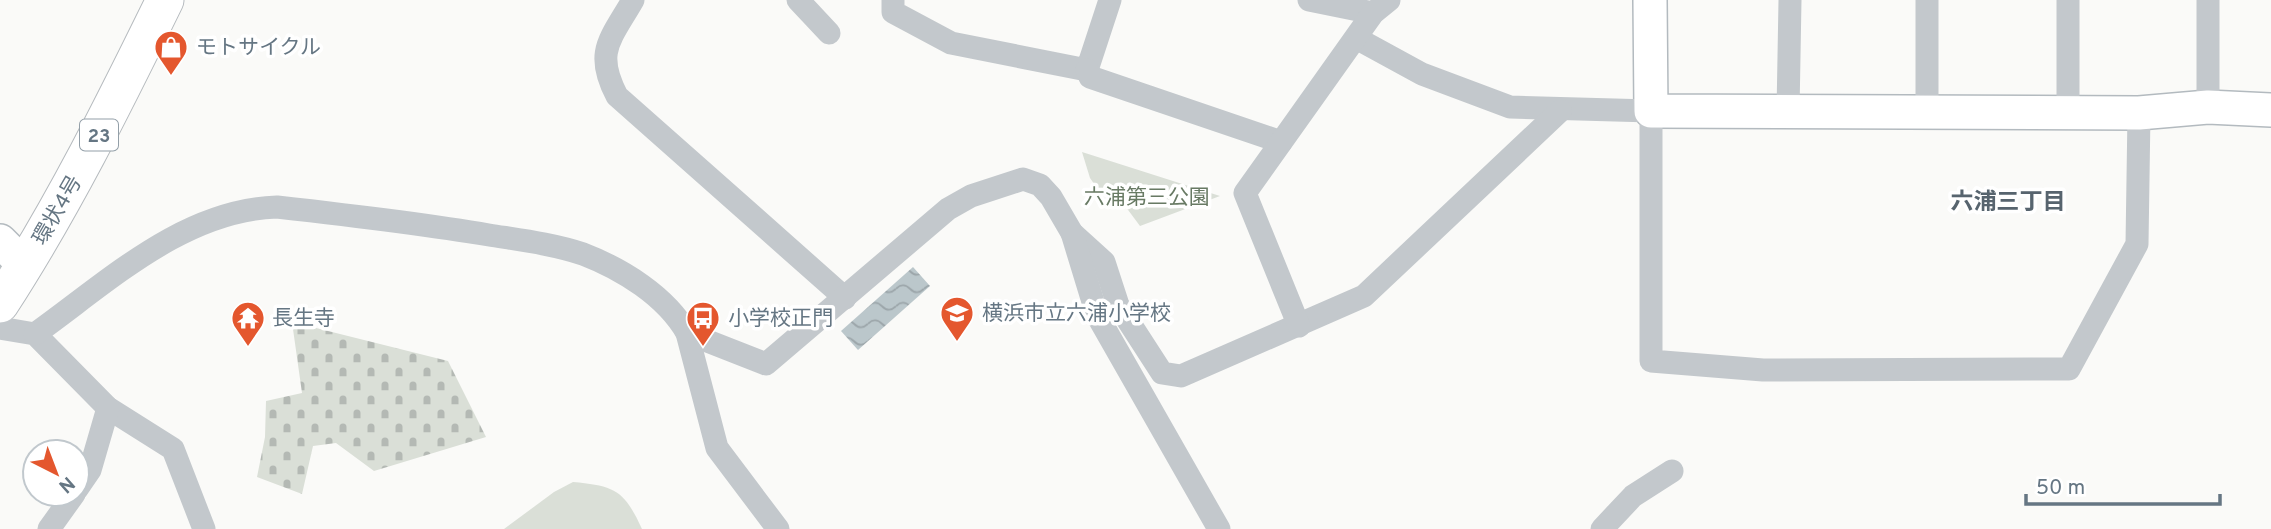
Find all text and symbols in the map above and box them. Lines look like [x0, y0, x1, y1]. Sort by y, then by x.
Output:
shop icon: モトサイクル [152, 28, 190, 77]
place label: モトサイクル [196, 35, 321, 62]
road number: 23 [80, 119, 118, 150]
street label: 環状4号 [28, 171, 89, 250]
park label: 六浦第三公園 [1084, 185, 1210, 212]
district label: 六浦三丁目 [1951, 189, 2066, 218]
school or university icon: 横浜市立六浦小学校 [938, 294, 976, 343]
temple icon: 長生寺 [229, 299, 267, 348]
bus stop icon: 小学校正門 [684, 299, 722, 348]
place label: 横浜市立六浦小学校 [982, 301, 1171, 328]
place label: 長生寺 [272, 306, 335, 333]
place label: 小学校正門 [728, 306, 833, 333]
north arrow [21, 438, 91, 508]
scale bar [2026, 462, 2220, 506]
text: N [53, 471, 79, 498]
text: 50 m [2036, 475, 2085, 502]

